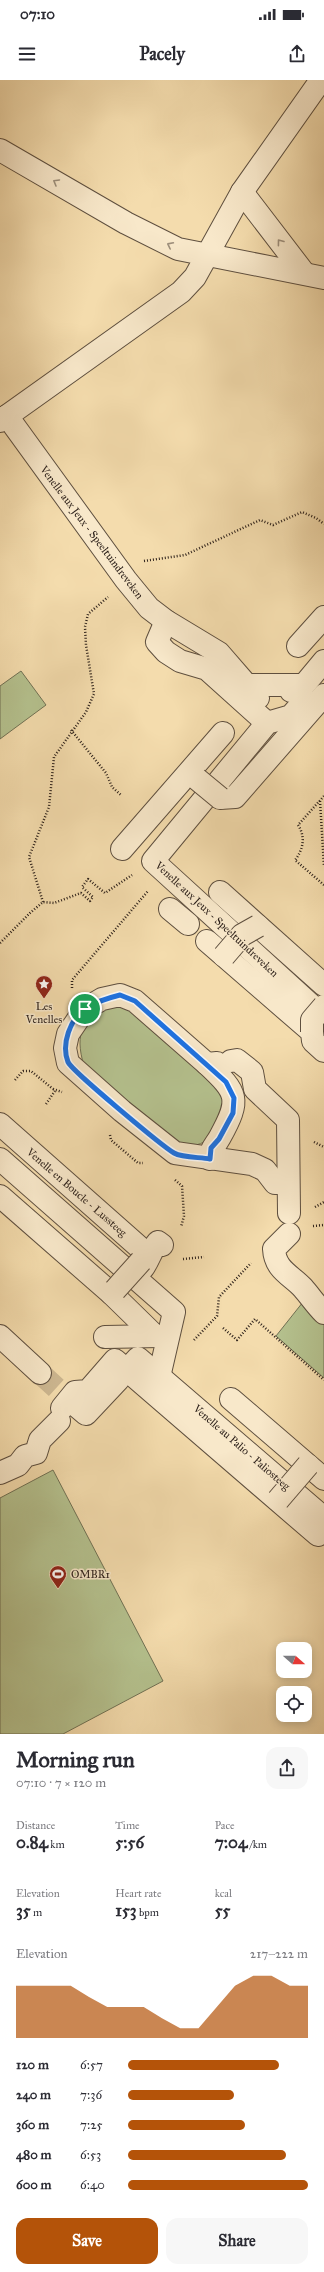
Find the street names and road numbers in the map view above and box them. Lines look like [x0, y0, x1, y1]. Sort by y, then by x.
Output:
street label: Venelle aux Jeux - Speeltuindreveken [36, 462, 146, 602]
street label: Venelle aux Jeux - Speeltuindreveken [151, 858, 281, 981]
street label: Venelle en Boucle - Lussteeg [23, 1145, 130, 1240]
street label: Venelle au Palio - Paliosteeg [190, 1401, 293, 1493]

